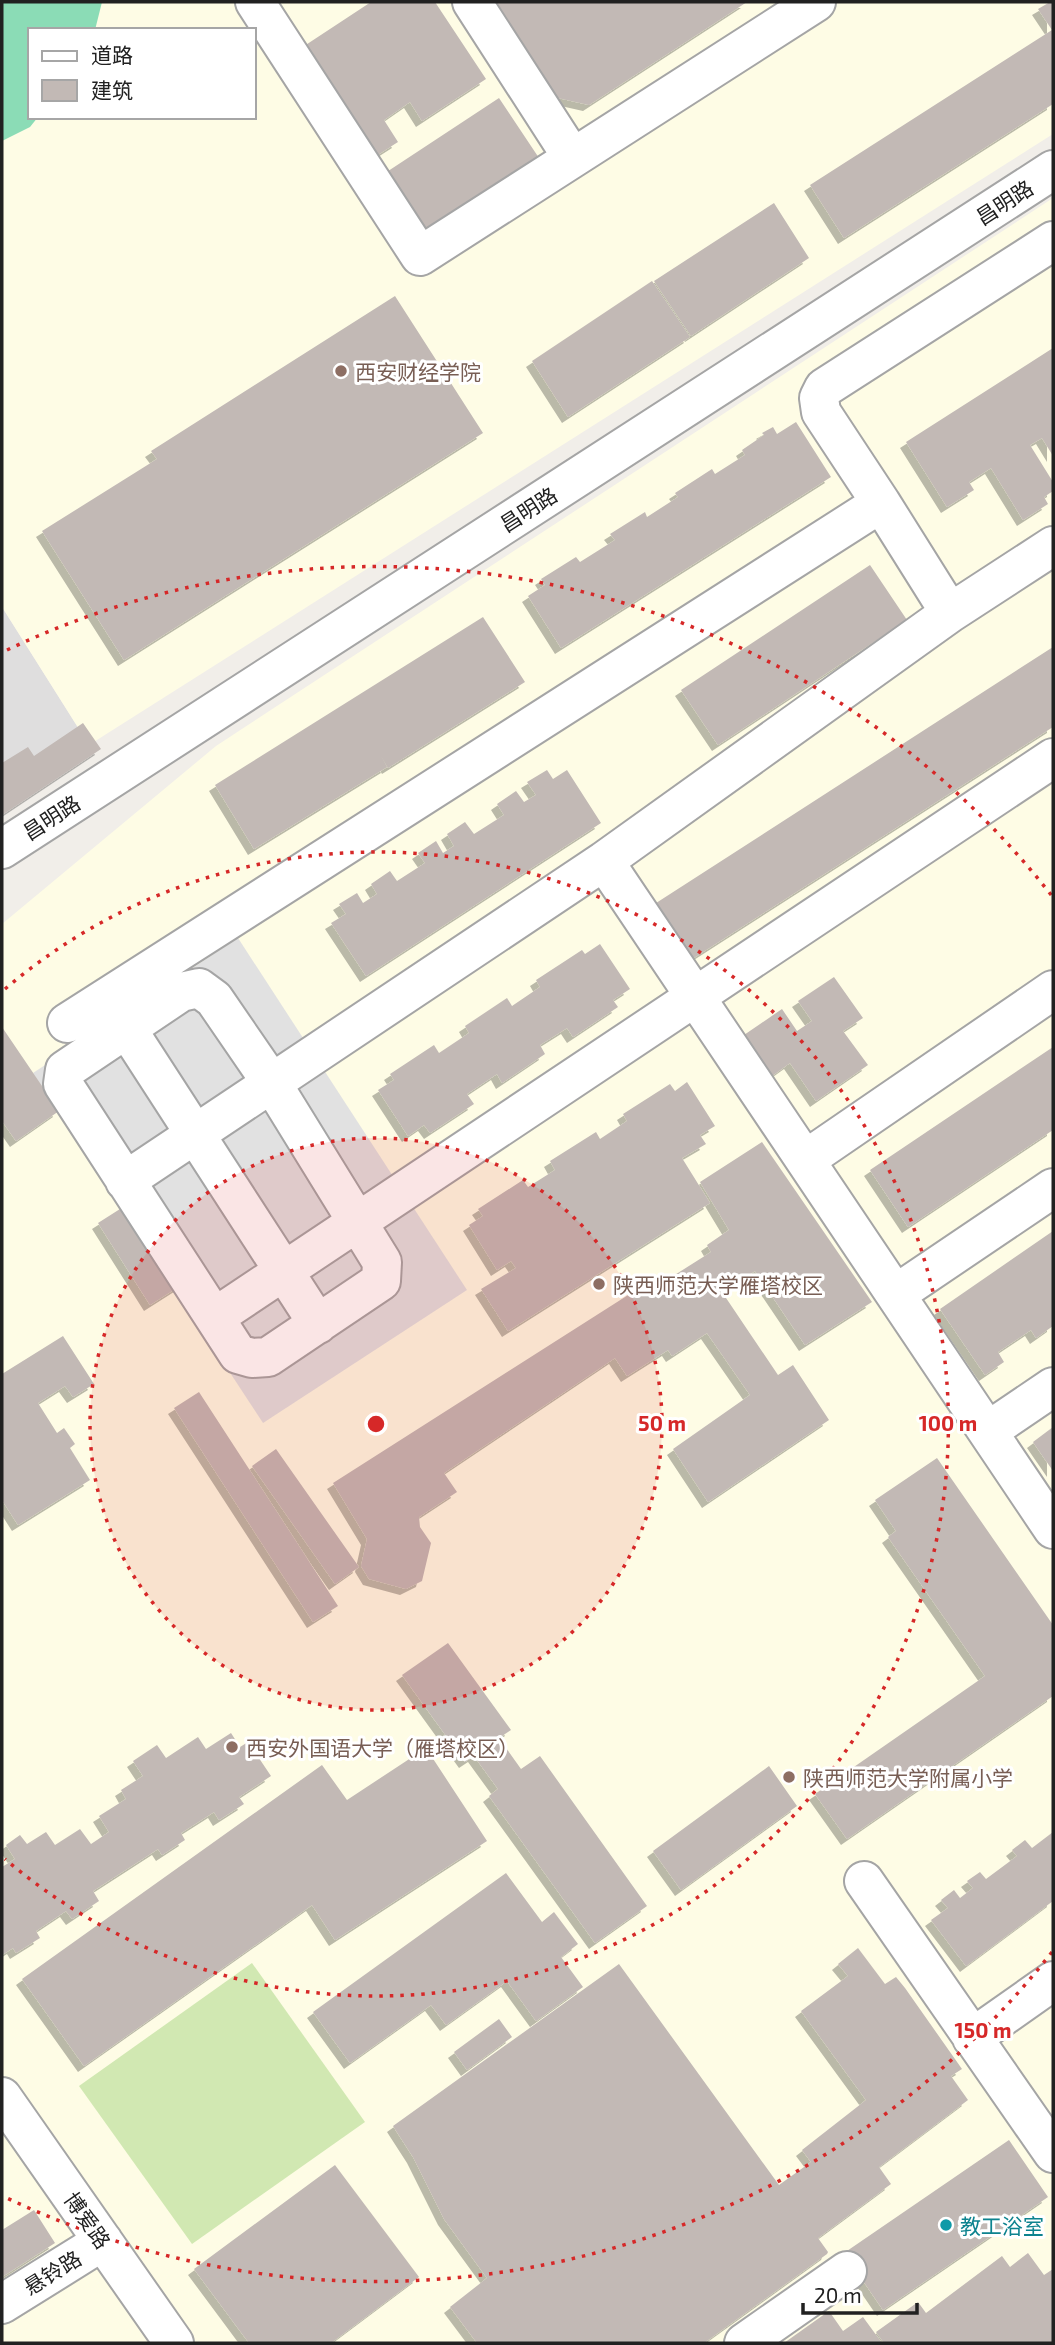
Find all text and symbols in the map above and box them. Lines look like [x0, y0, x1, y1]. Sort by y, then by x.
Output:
legend [28, 28, 256, 119]
text: 道路 [91, 42, 133, 67]
text: 建筑 [91, 77, 133, 102]
street label: 昌明路 [971, 174, 1037, 230]
place label: 西安财经学院 [355, 359, 481, 384]
marker: 西安财经学院 [333, 363, 349, 379]
street label: 昌明路 [495, 481, 561, 537]
street label: 昌明路 [18, 789, 84, 845]
place label: 陕西师范大学雁塔校区 [613, 1272, 823, 1297]
marker: 陕西师范大学雁塔校区 [591, 1276, 607, 1292]
text: 50 m [638, 1410, 686, 1435]
text: 100 m [919, 1410, 977, 1435]
centre of rings [364, 1412, 388, 1436]
place label: 西安外国语大学（雁塔校区） [246, 1735, 519, 1760]
marker: 西安外国语大学（雁塔校区） [224, 1739, 240, 1755]
place label: 陕西师范大学附属小学 [803, 1765, 1013, 1790]
marker: 陕西师范大学附属小学 [781, 1769, 797, 1785]
text: 150 m [955, 2017, 1011, 2042]
street label: 博爱路 [60, 2187, 116, 2253]
place label: 教工浴室 [960, 2213, 1044, 2238]
marker: 教工浴室 [938, 2217, 954, 2233]
street label: 悬铃路 [19, 2245, 85, 2299]
scale bar [803, 2272, 917, 2316]
text: 20 m [814, 2282, 862, 2307]

